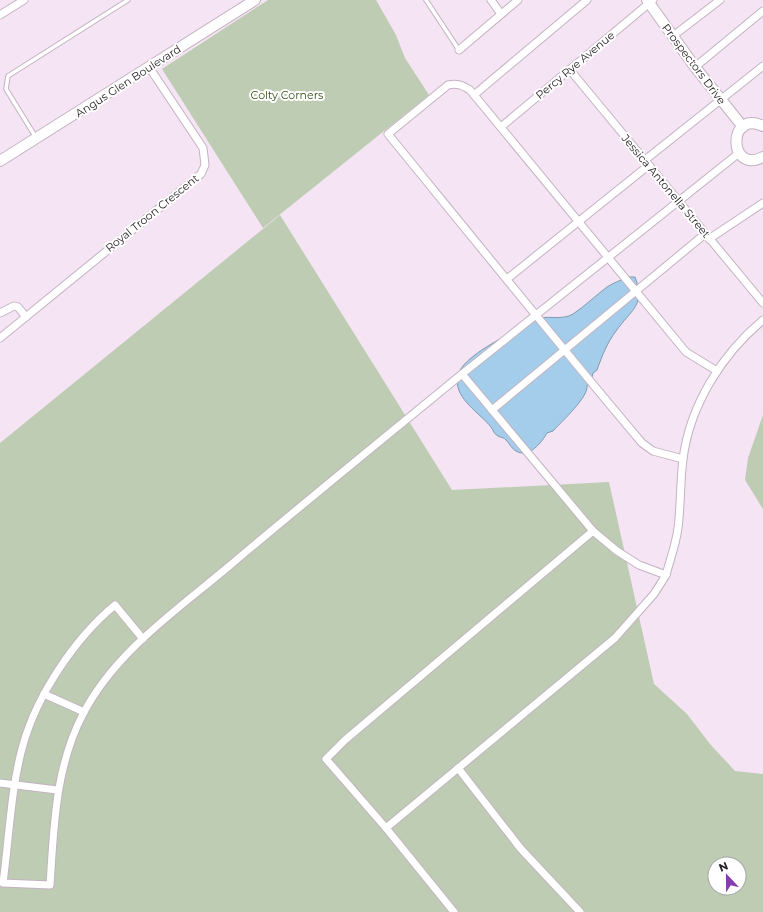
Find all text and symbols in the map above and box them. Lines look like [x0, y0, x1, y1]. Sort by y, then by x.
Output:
street label: Prospectors Drive [659, 21, 729, 107]
street label: Percy Rye Avenue [533, 28, 617, 102]
street label: Angus Glen Boulevard [73, 42, 183, 120]
park label: Colty Corners [251, 88, 324, 102]
street label: Jessica Antonella Street [618, 131, 714, 241]
street label: Royal Troon Crescent [103, 171, 202, 255]
north arrow [707, 856, 747, 896]
text: N [717, 859, 730, 875]

